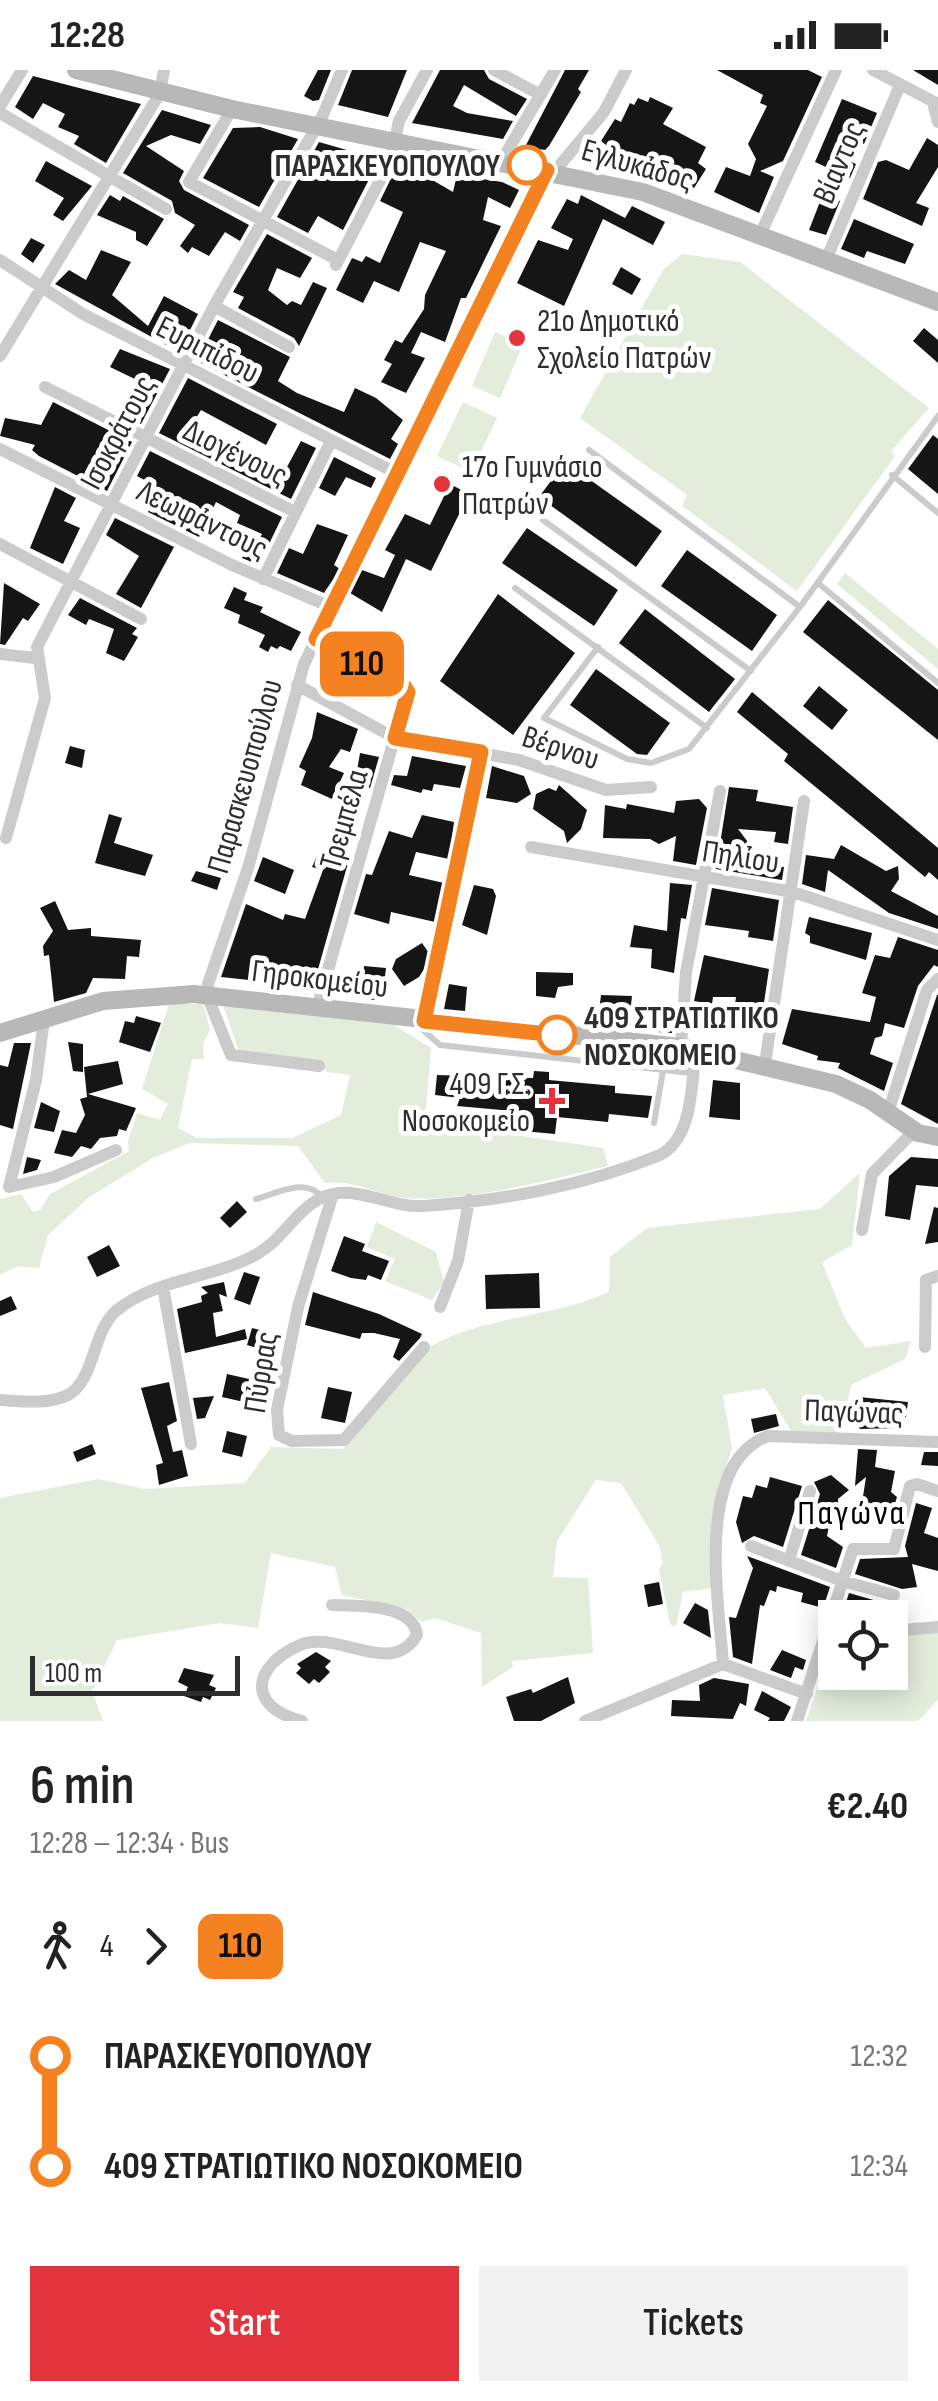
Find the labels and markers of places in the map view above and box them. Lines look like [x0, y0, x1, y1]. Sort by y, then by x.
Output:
marker: ΠΑΡΑΣΚΕΥΟΠΟΥΛΟΥ [508, 146, 546, 184]
place label: ΠΑΡΑΣΚΕΥΟΠΟΥΛΟΥ [275, 147, 500, 186]
place label: 21ο Δημοτικό Σχολείο Πατρών [537, 302, 711, 378]
marker: 21ο Δημοτικό Σχολείο Πατρών [506, 327, 528, 349]
place label: 17ο Γυμνάσιο Πατρών [462, 448, 602, 524]
marker: 17ο Γυμνάσιο Πατρών [431, 473, 453, 495]
place label: 409 ΣΤΡΑΤΙΩΤΙΚΟ ΝΟΣΟΚΟΜΕΙΟ [584, 999, 779, 1075]
marker: 409 ΣΤΡΑΤΙΩΤΙΚΟ ΝΟΣΟΚΟΜΕΙΟ [538, 1016, 576, 1054]
place label: 409 Γ.Σ. Νοσοκομείο [402, 1065, 530, 1141]
marker: 409 Γ.Σ. Νοσοκομείο [539, 1088, 565, 1114]

